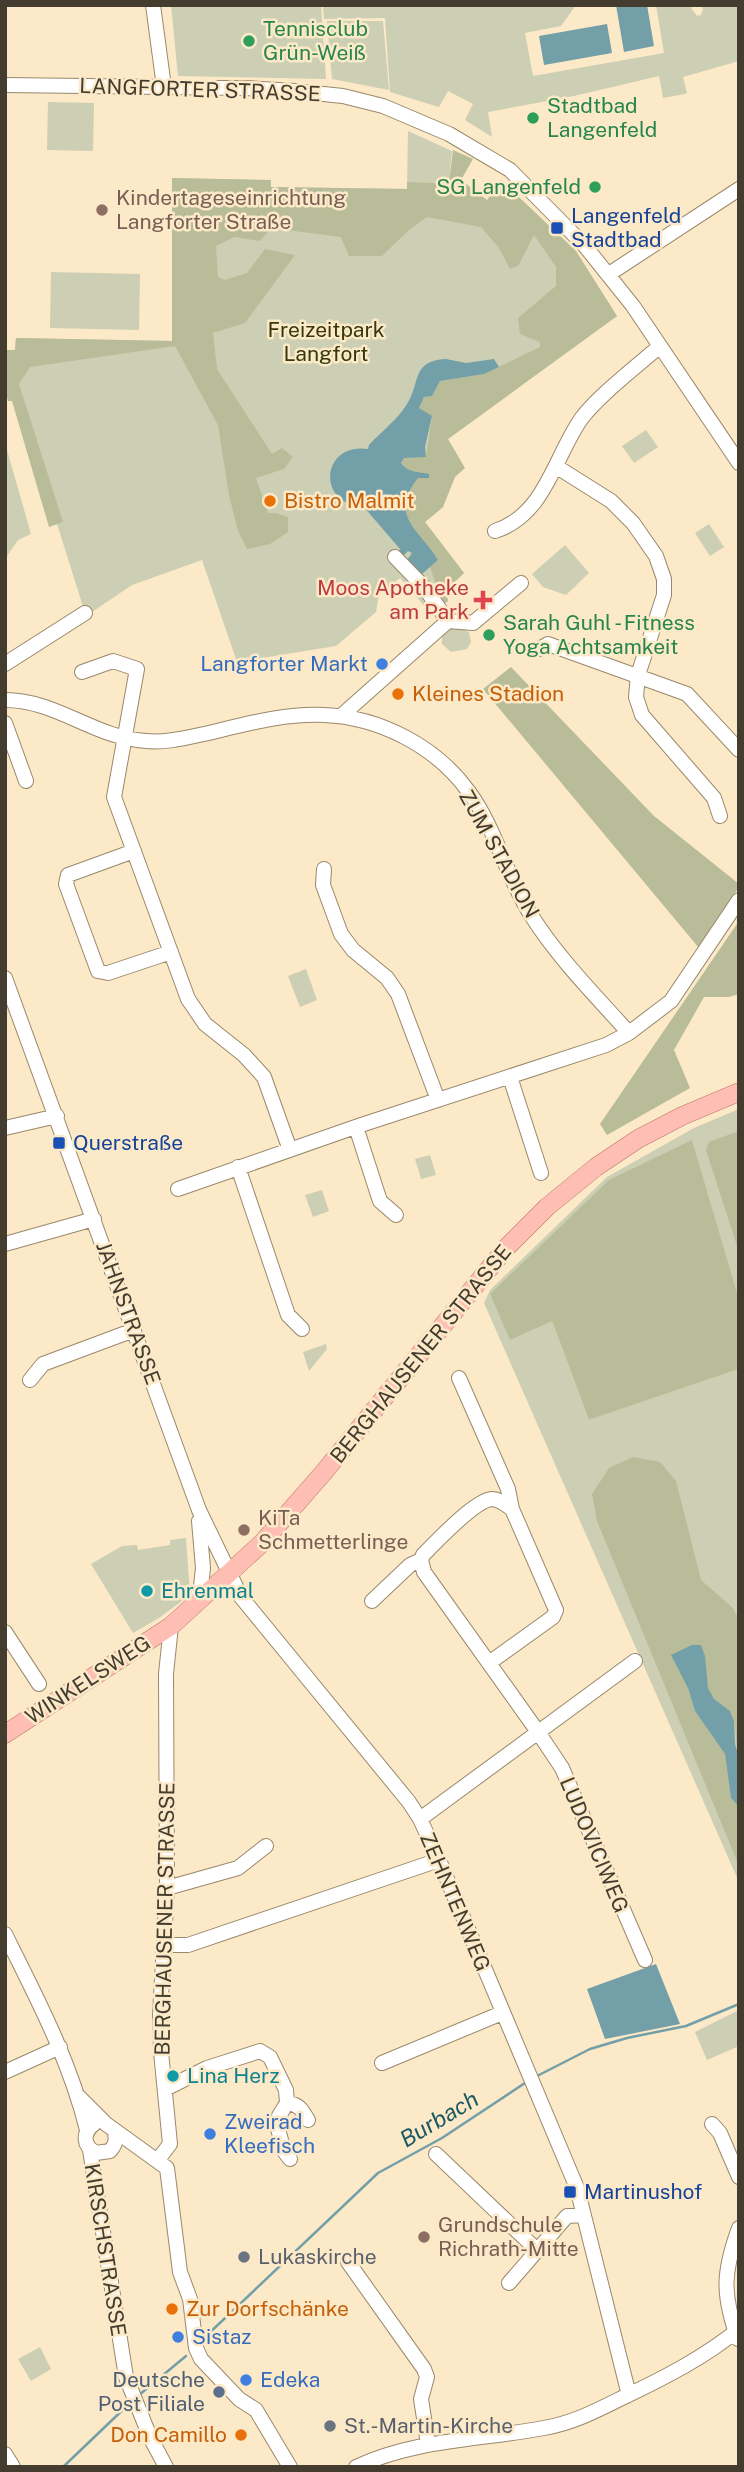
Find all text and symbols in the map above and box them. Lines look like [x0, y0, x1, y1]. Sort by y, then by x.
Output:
place label: Tennisclub Grün-Weiß [263, 16, 368, 65]
marker: Tennisclub Grün-Weiß [241, 33, 257, 49]
street label: LANGFORTER STRASSE [79, 73, 321, 106]
place label: Stadtbad Langenfeld [547, 93, 657, 142]
marker: Stadtbad Langenfeld [525, 110, 541, 126]
place label: SG Langenfeld [436, 174, 581, 199]
marker: SG Langenfeld [587, 179, 603, 195]
place label: Kindertageseinrichtung Langforter Straße [116, 185, 346, 234]
marker: Kindertageseinrichtung Langforter Straße [94, 202, 110, 218]
place label: Langenfeld Stadtbad [571, 203, 681, 252]
marker: Langenfeld Stadtbad [549, 220, 565, 236]
park label: Freizeitpark Langfort [268, 317, 385, 366]
place label: Bistro Malmit [284, 488, 415, 513]
marker: Bistro Malmit [262, 493, 278, 509]
place label: Moos Apotheke am Park [317, 575, 469, 624]
marker: Moos Apotheke am Park [475, 592, 491, 608]
place label: Sarah Guhl - Fitness Yoga Achtsamkeit [503, 610, 695, 659]
marker: Sarah Guhl - Fitness Yoga Achtsamkeit [481, 627, 497, 643]
place label: Langforter Markt [200, 651, 368, 676]
marker: Langforter Markt [374, 656, 390, 672]
place label: Kleines Stadion [412, 681, 564, 706]
marker: Kleines Stadion [390, 686, 406, 702]
street label: ZUM STADION [454, 785, 545, 922]
place label: Querstraße [73, 1130, 183, 1155]
marker: Querstraße [51, 1135, 67, 1151]
street label: JAHNSTRASSE [91, 1238, 166, 1388]
street label: BERGHAUSENER STRASSE [325, 1240, 516, 1468]
place label: KiTa Schmetterlinge [258, 1505, 408, 1554]
marker: KiTa Schmetterlinge [236, 1522, 252, 1538]
place label: Ehrenmal [161, 1578, 254, 1603]
marker: Ehrenmal [139, 1583, 155, 1599]
street label: WINKELSWEG [21, 1630, 155, 1729]
street label: LUDOVICIWEG [555, 1773, 634, 1916]
street label: BERGHAUSENER STRASSE [150, 1782, 179, 2056]
street label: ZEHNTENWEG [415, 1829, 496, 1975]
place label: Lina Herz [187, 2063, 280, 2088]
marker: Lina Herz [165, 2068, 181, 2084]
water label: Burbach [395, 2085, 483, 2153]
place label: Zweirad Kleefisch [224, 2109, 315, 2158]
marker: Zweirad Kleefisch [202, 2126, 218, 2142]
street label: KIRSCHSTRASSE [79, 2162, 132, 2338]
place label: Martinushof [584, 2179, 702, 2204]
marker: Martinushof [562, 2184, 578, 2200]
place label: Grundschule Richrath-Mitte [438, 2212, 579, 2261]
marker: Grundschule Richrath-Mitte [416, 2229, 432, 2245]
place label: Lukaskirche [258, 2244, 377, 2269]
marker: Lukaskirche [236, 2249, 252, 2265]
place label: Zur Dorfschänke [186, 2296, 349, 2321]
marker: Zur Dorfschänke [164, 2301, 180, 2317]
place label: Sistaz [192, 2324, 251, 2349]
marker: Sistaz [170, 2329, 186, 2345]
place label: Deutsche Post Filiale [98, 2367, 205, 2416]
place label: Edeka [260, 2367, 320, 2392]
marker: Edeka [238, 2372, 254, 2388]
marker: Deutsche Post Filiale [211, 2384, 227, 2400]
place label: St.-Martin-Kirche [344, 2413, 513, 2438]
marker: St.-Martin-Kirche [322, 2418, 338, 2434]
place label: Don Camillo [110, 2422, 227, 2447]
marker: Don Camillo [233, 2427, 249, 2443]

